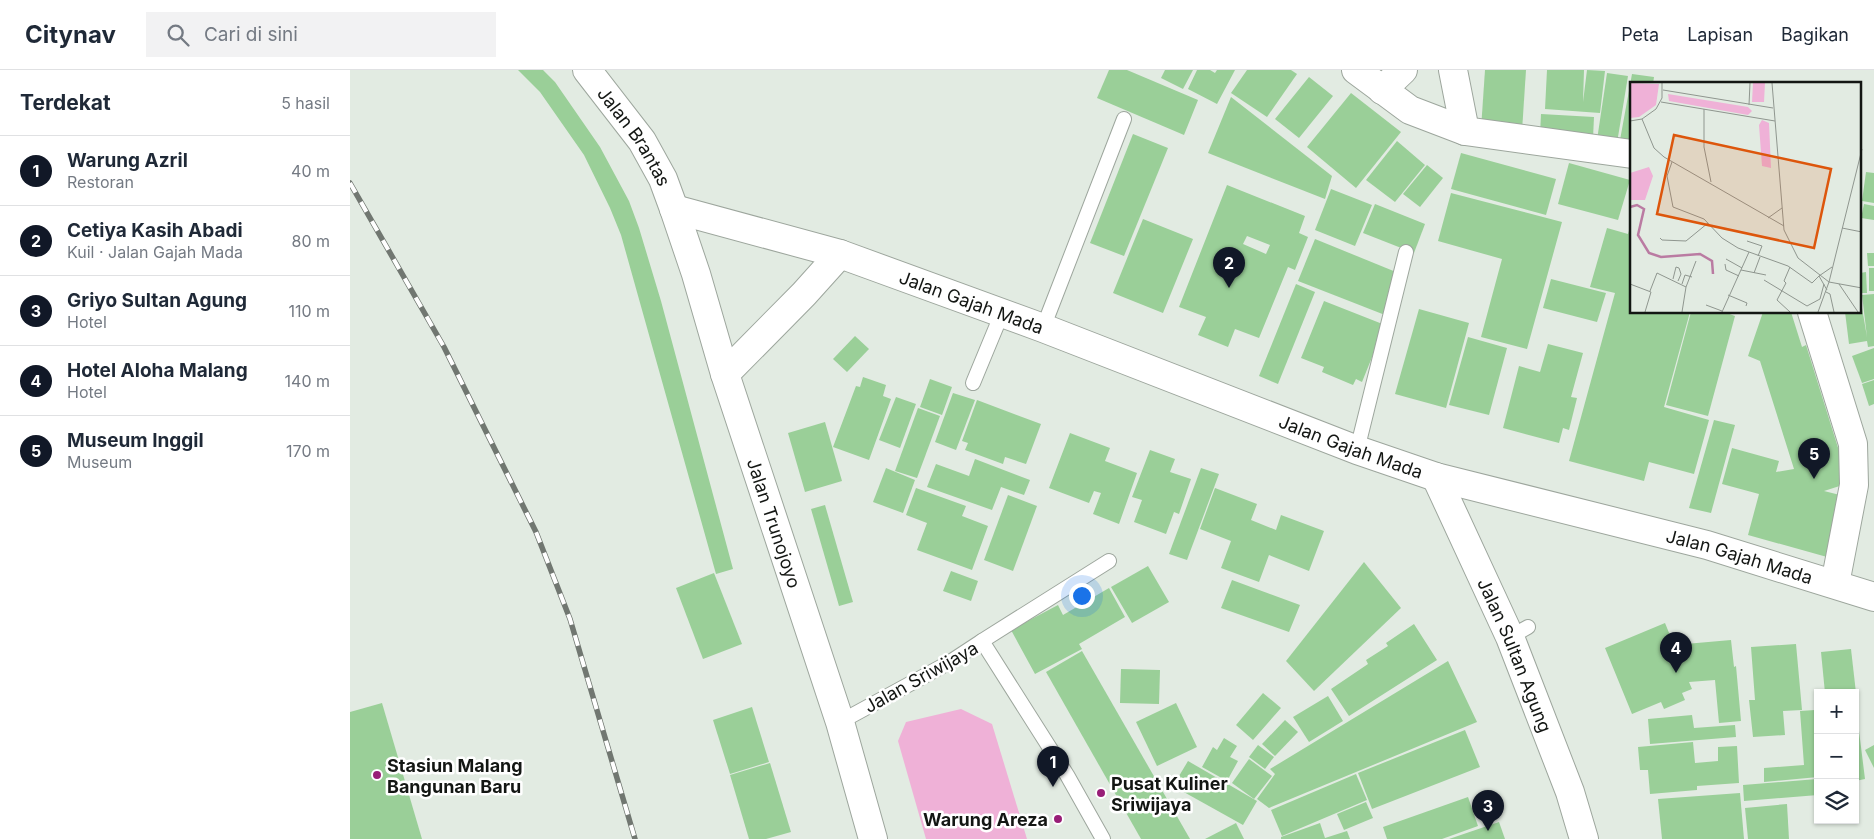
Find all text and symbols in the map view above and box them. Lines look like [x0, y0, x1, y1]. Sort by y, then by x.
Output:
search box [146, 12, 496, 57]
text: Citynav [25, 20, 116, 49]
icon: search [164, 21, 192, 49]
text: Cari di sini [204, 23, 298, 46]
text: Peta [1621, 24, 1659, 45]
text: Lapisan [1687, 24, 1753, 45]
text: Bagikan [1781, 24, 1849, 45]
inset map [1630, 82, 1862, 314]
street label: Jalan Brantas [594, 83, 675, 189]
text: Terdekat [20, 90, 111, 115]
text: 5 hasil [281, 93, 330, 113]
text: Warung Azril [67, 149, 188, 172]
text: 1 [33, 161, 39, 181]
text: 40 m [291, 161, 330, 181]
text: Restoran [67, 172, 134, 192]
text: Cetiya Kasih Abadi [67, 219, 243, 242]
text: 2 [31, 231, 41, 251]
text: 80 m [291, 231, 330, 251]
text: Kuil · Jalan Gajah Mada [67, 242, 243, 262]
pin: 2 [1213, 247, 1245, 288]
street label: Jalan Gajah Mada [897, 266, 1046, 338]
text: Griyo Sultan Agung [67, 289, 247, 312]
text: 3 [31, 301, 41, 321]
text: 110 m [288, 301, 330, 321]
text: Hotel [67, 312, 107, 332]
text: Hotel Aloha Malang [67, 359, 248, 382]
text: 4 [31, 371, 41, 391]
text: 140 m [285, 371, 330, 391]
text: Hotel [67, 382, 107, 402]
street label: Jalan Gajah Mada [1276, 410, 1426, 482]
text: Museum Inggil [67, 429, 204, 452]
pin: 5 [1798, 438, 1830, 479]
text: 5 [31, 441, 41, 461]
text: 170 m [286, 441, 330, 461]
text: Museum [67, 452, 132, 472]
street label: Jalan Trunojoyo [743, 456, 806, 591]
street label: Jalan Gajah Mada [1664, 525, 1815, 588]
street label: Jalan Sultan Agung [1474, 575, 1556, 735]
your location [1069, 583, 1095, 609]
pin: 4 [1660, 632, 1692, 673]
street label: Jalan Sriwijaya [860, 637, 982, 717]
map controls [1814, 689, 1859, 824]
button: + [1814, 689, 1859, 734]
button: − [1814, 734, 1859, 779]
pin: 1 [1037, 746, 1069, 787]
place label: Stasiun Malang Bangunan Baru [387, 755, 523, 797]
marker: Stasiun Malang Bangunan Baru [371, 769, 383, 781]
place label: Pusat Kuliner Sriwijaya [1111, 773, 1228, 815]
button: layers [1814, 779, 1859, 824]
marker: Pusat Kuliner Sriwijaya [1095, 787, 1107, 799]
pin: 3 [1472, 790, 1504, 831]
place label: Warung Areza [923, 809, 1048, 830]
marker: Warung Areza [1052, 813, 1064, 825]

